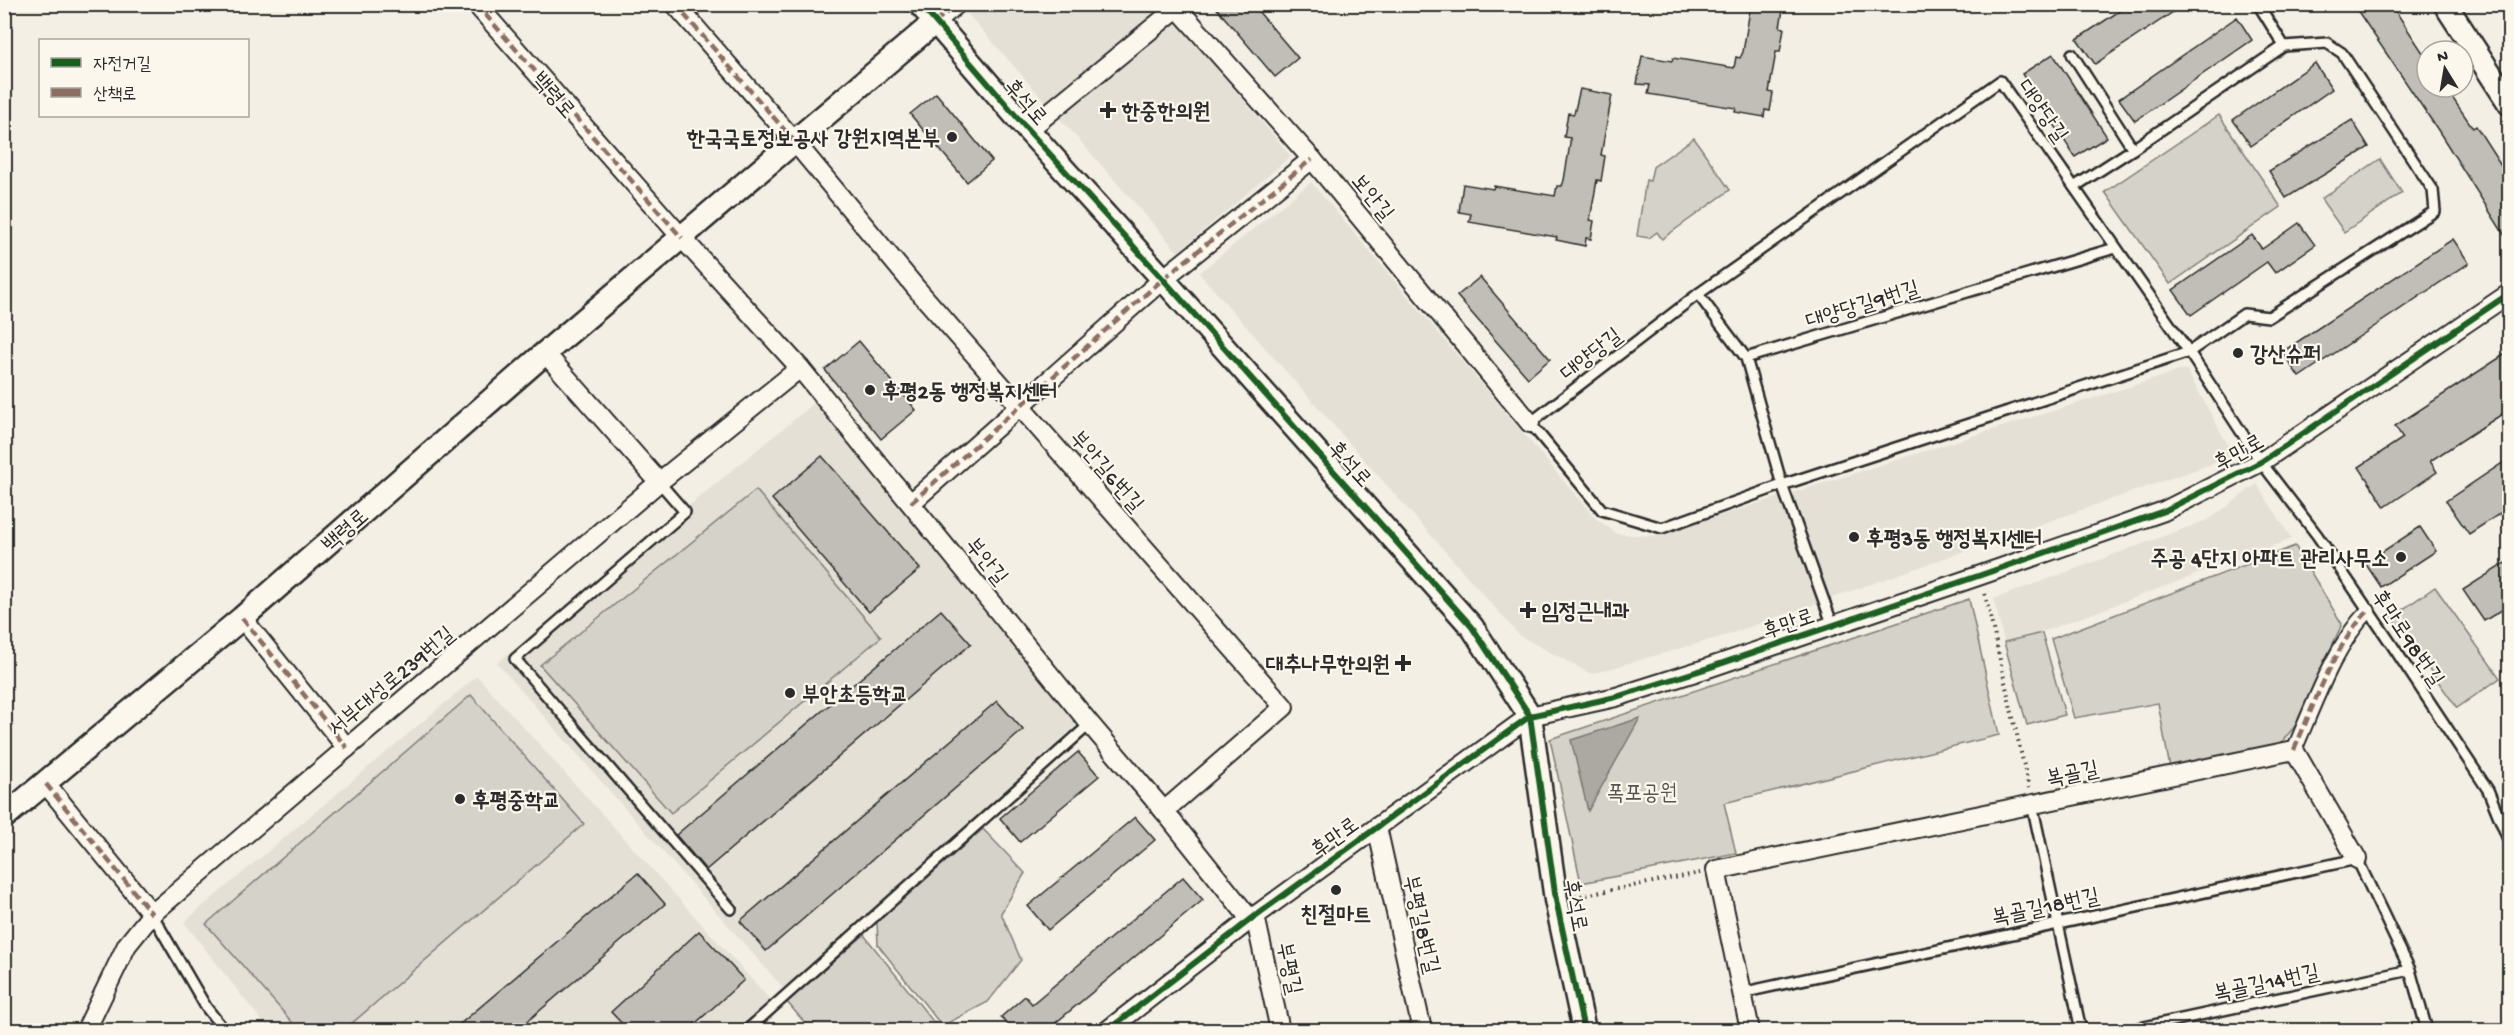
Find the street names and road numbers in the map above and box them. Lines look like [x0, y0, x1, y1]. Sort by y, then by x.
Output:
street label: 백령로 [525, 68, 579, 125]
street label: 후석로 [997, 75, 1051, 132]
street label: 대양당길 [2010, 76, 2072, 149]
street label: 보안길 [1344, 170, 1398, 228]
street label: 대양당길9번길 [1803, 277, 1923, 336]
street label: 대양당길 [1557, 324, 1629, 388]
street label: 부안길6번길 [1062, 426, 1148, 519]
street label: 후만로 [2210, 430, 2269, 479]
street label: 후석로 [1321, 437, 1375, 494]
street label: 백령로 [318, 505, 375, 559]
street label: 부안길 [958, 534, 1012, 592]
street label: 후만로98번길 [2364, 586, 2448, 693]
street label: 후만로 [1760, 605, 1819, 647]
street label: 서부대성로239번길 [324, 622, 461, 744]
street label: 복골길 [2044, 758, 2102, 794]
street label: 후만로 [1307, 813, 1365, 865]
street label: 부평길8번길 [1395, 873, 1443, 977]
street label: 후석로 [1555, 877, 1591, 934]
street label: 복골길18번길 [1990, 885, 2102, 933]
street label: 부평길 [1269, 940, 1305, 998]
street label: 복골길14번길 [2211, 961, 2323, 1009]

